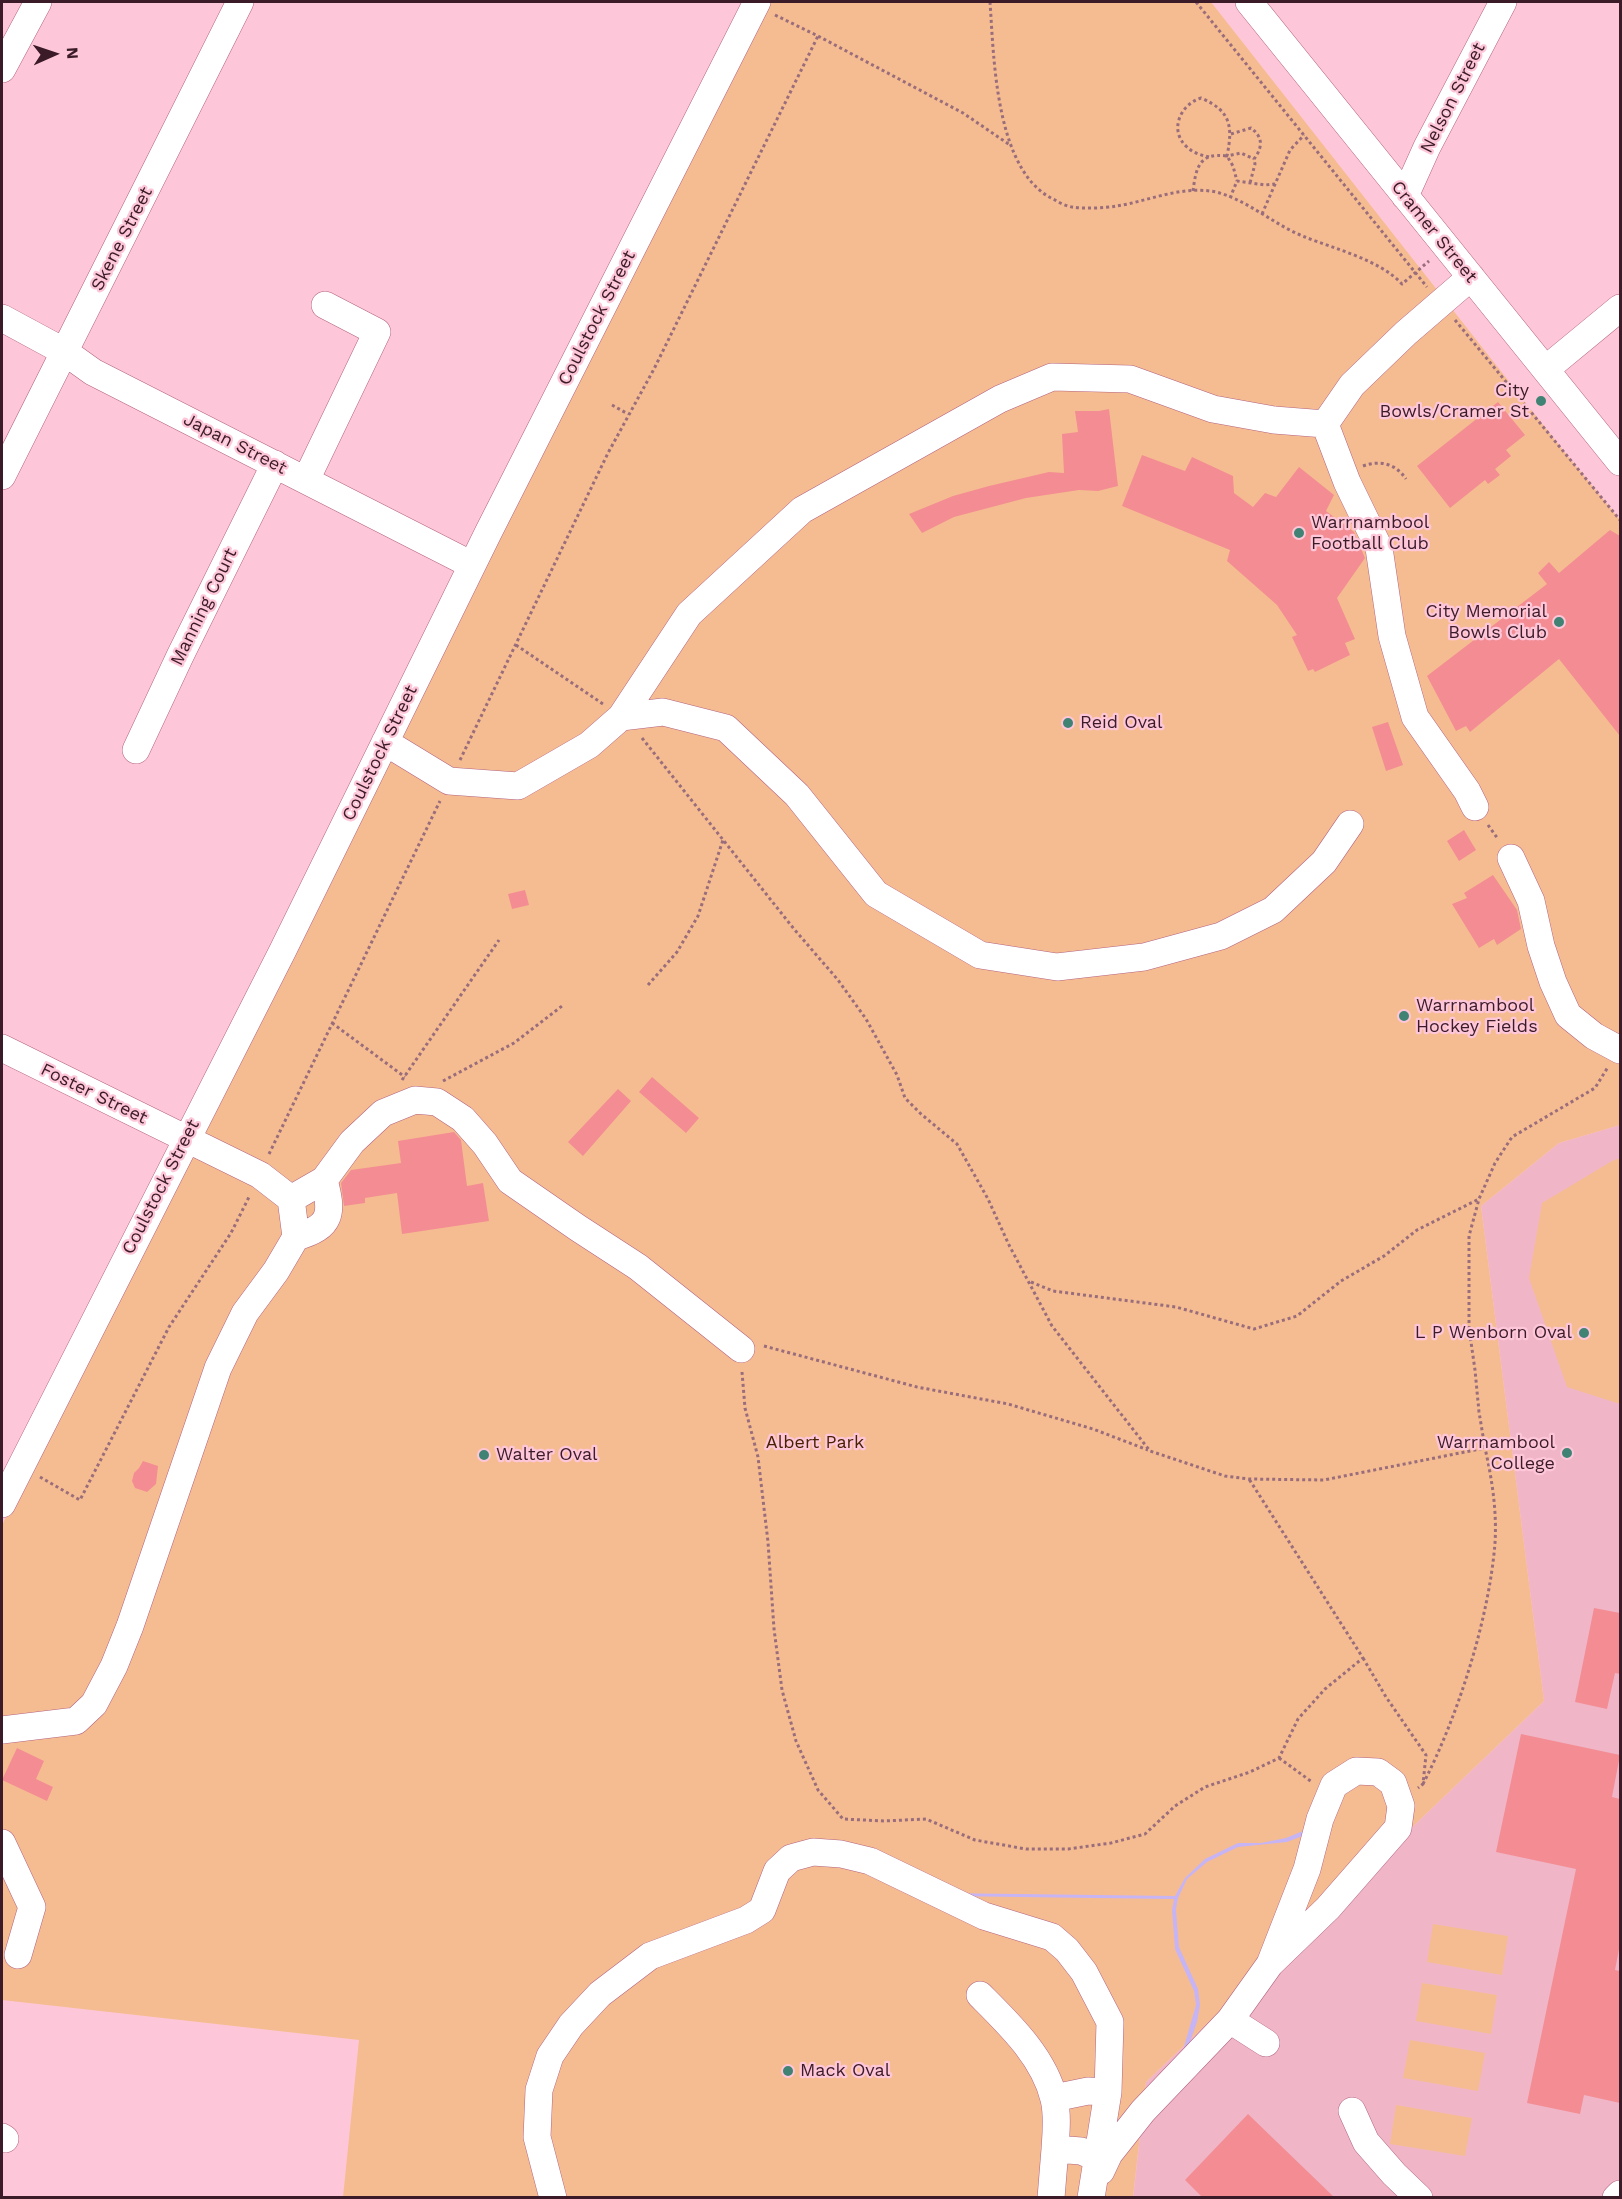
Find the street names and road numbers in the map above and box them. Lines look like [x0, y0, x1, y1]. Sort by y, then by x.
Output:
street label: Nelson Street [1416, 39, 1490, 157]
street label: Cramer Street [1386, 177, 1482, 287]
street label: Skene Street [87, 183, 157, 295]
street label: Coulstock Street [554, 247, 640, 389]
street label: Japan Street [180, 409, 290, 479]
street label: Manning Court [166, 545, 242, 669]
street label: Coulstock Street [338, 682, 422, 824]
street label: Foster Street [37, 1059, 151, 1129]
street label: Coulstock Street [118, 1116, 204, 1258]

